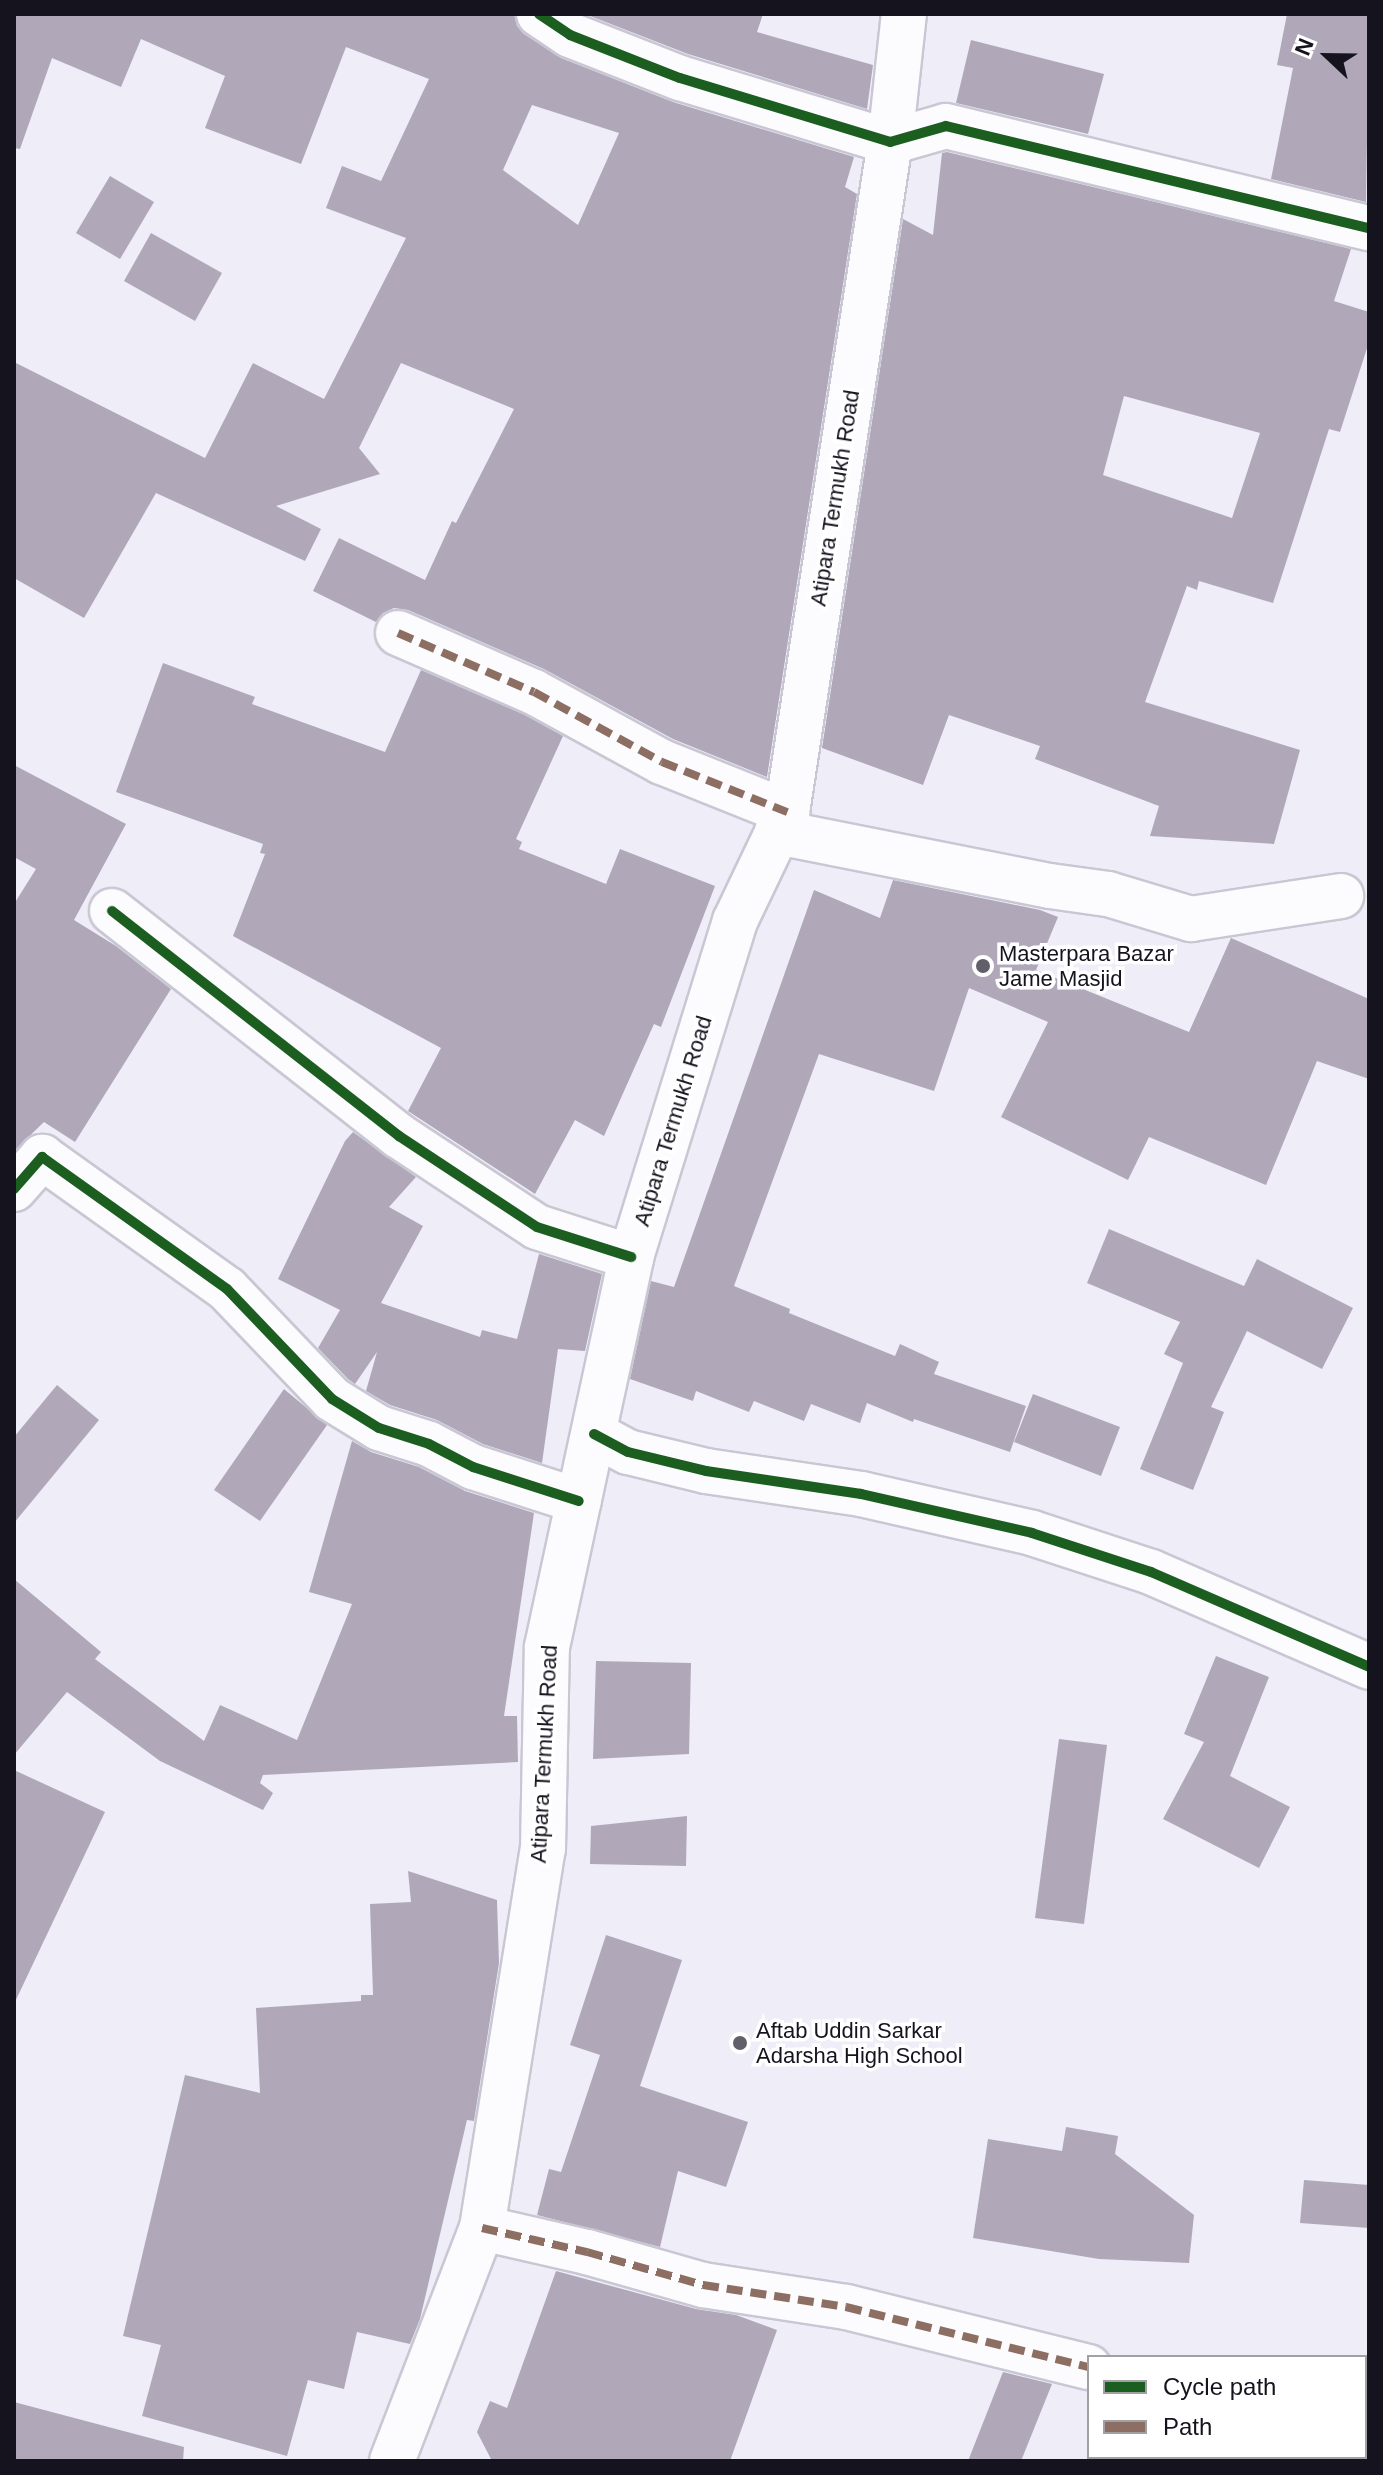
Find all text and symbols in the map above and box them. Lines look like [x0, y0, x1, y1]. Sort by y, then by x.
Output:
north arrow [1287, 16, 1367, 96]
text: N [1290, 35, 1319, 59]
street label: Atipara Termukh Road [805, 388, 865, 608]
place label: Masterpara Bazar Jame Masjid [999, 940, 1174, 992]
marker: Masterpara Bazar Jame Masjid [974, 957, 992, 975]
street label: Atipara Termukh Road [628, 1012, 718, 1230]
street label: Atipara Termukh Road [525, 1644, 563, 1864]
place label: Aftab Uddin Sarkar Adarsha High School [756, 2017, 963, 2068]
marker: Aftab Uddin Sarkar Adarsha High School [731, 2034, 749, 2052]
legend [1087, 2355, 1367, 2459]
text: Cycle path [1163, 2373, 1276, 2400]
text: Path [1163, 2413, 1212, 2440]

